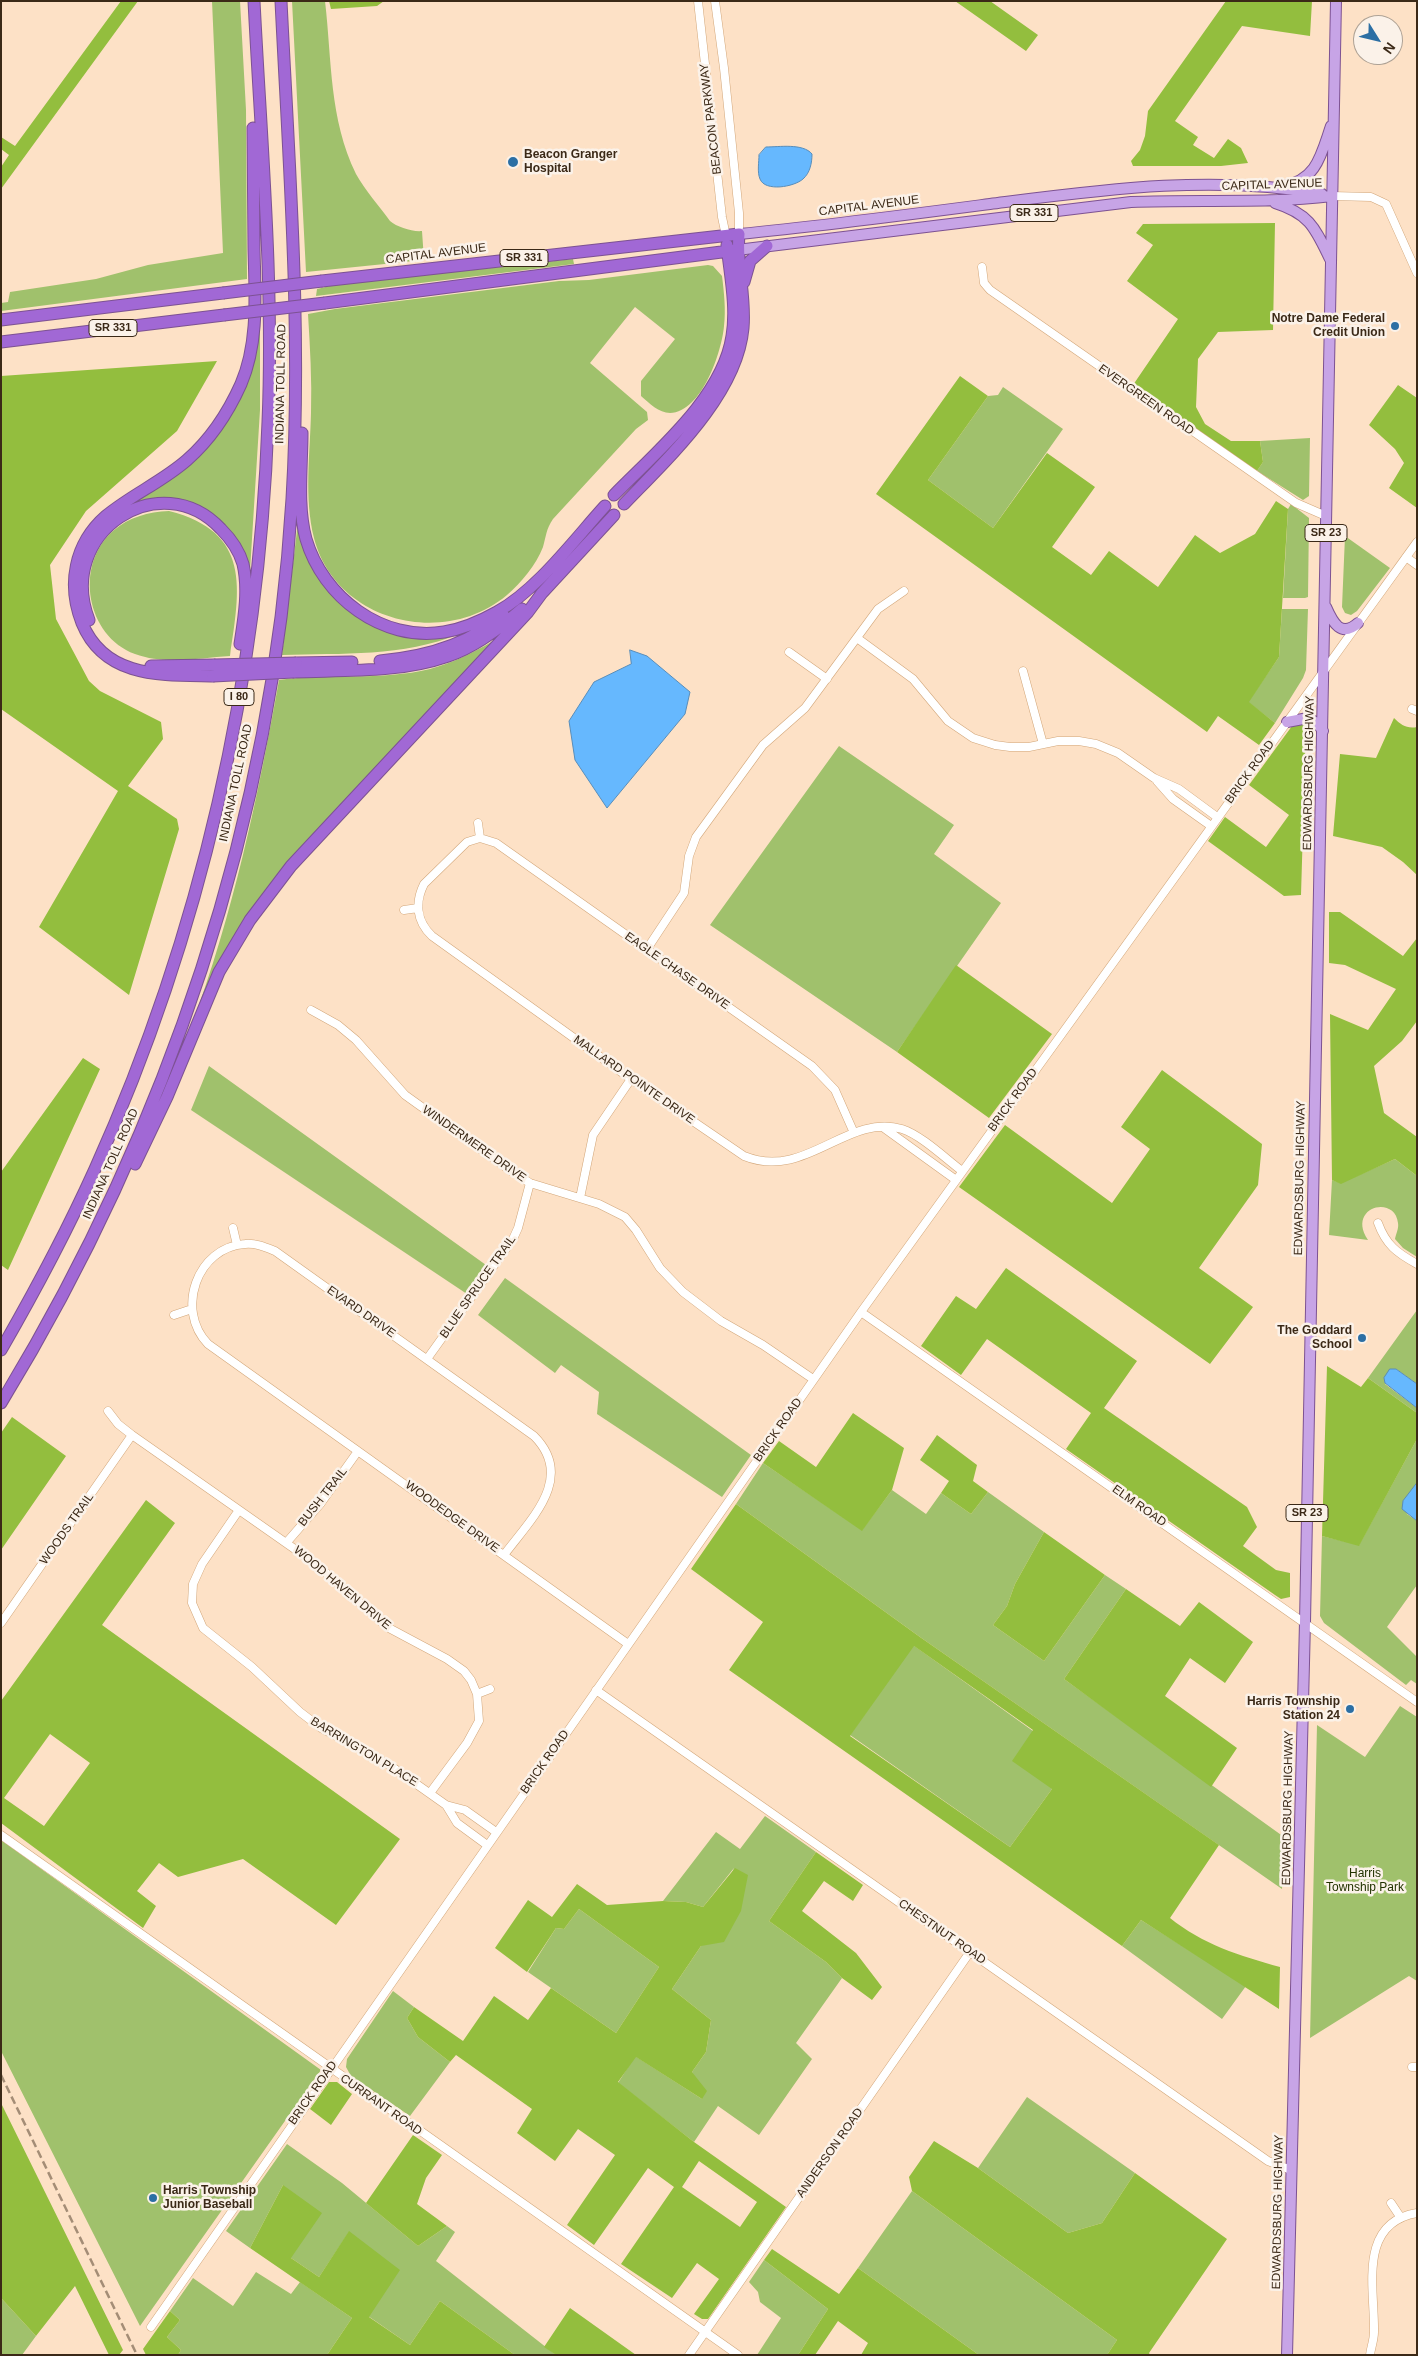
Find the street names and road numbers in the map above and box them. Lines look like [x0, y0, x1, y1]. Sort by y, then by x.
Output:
street label: BEACON PARKWAY [697, 63, 725, 175]
street label: CAPITAL AVENUE [1221, 176, 1323, 194]
street label: CAPITAL AVENUE [818, 193, 920, 219]
road number: SR 331 [1010, 204, 1058, 222]
street label: CAPITAL AVENUE [385, 241, 487, 267]
road number: SR 331 [500, 250, 548, 266]
road number: SR 331 [89, 319, 137, 336]
street label: INDIANA TOLL ROAD [273, 324, 289, 444]
street label: EVERGREEN ROAD [1095, 362, 1197, 438]
road number: SR 23 [1305, 524, 1347, 542]
road number: I 80 [224, 689, 254, 706]
street label: EDWARDSBURG HIGHWAY [1300, 695, 1318, 851]
street label: INDIANA TOLL ROAD [217, 723, 255, 843]
street label: BRICK ROAD [1222, 738, 1278, 806]
street label: EAGLE CHASE DRIVE [622, 929, 732, 1013]
street label: MALLARD POINTE DRIVE [571, 1033, 697, 1127]
street label: BRICK ROAD [985, 1066, 1041, 1134]
street label: EDWARDSBURG HIGHWAY [1291, 1100, 1309, 1256]
street label: WINDERMERE DRIVE [419, 1103, 529, 1185]
street label: INDIANA TOLL ROAD [80, 1106, 142, 1222]
street label: BLUE SPRUCE TRAIL [437, 1233, 519, 1341]
street label: EVARD DRIVE [324, 1283, 398, 1341]
street label: BRICK ROAD [751, 1395, 805, 1465]
street label: BUSH TRAIL [296, 1465, 350, 1529]
street label: WOODEDGE DRIVE [402, 1478, 502, 1556]
street label: ELM ROAD [1109, 1482, 1169, 1530]
street label: WOODS TRAIL [37, 1490, 97, 1568]
road number: SR 23 [1286, 1505, 1328, 1522]
street label: WOOD HAVEN DRIVE [290, 1543, 394, 1633]
street label: BARRINGTON PLACE [308, 1714, 420, 1790]
street label: BRICK ROAD [518, 1727, 572, 1797]
street label: EDWARDSBURG HIGHWAY [1279, 1730, 1297, 1886]
street label: CHESTNUT ROAD [896, 1896, 988, 1968]
street label: BRICK ROAD [286, 2058, 340, 2128]
street label: CURRANT ROAD [337, 2071, 425, 2139]
street label: ANDERSON ROAD [794, 2105, 866, 2201]
street label: EDWARDSBURG HIGHWAY [1269, 2134, 1287, 2290]

